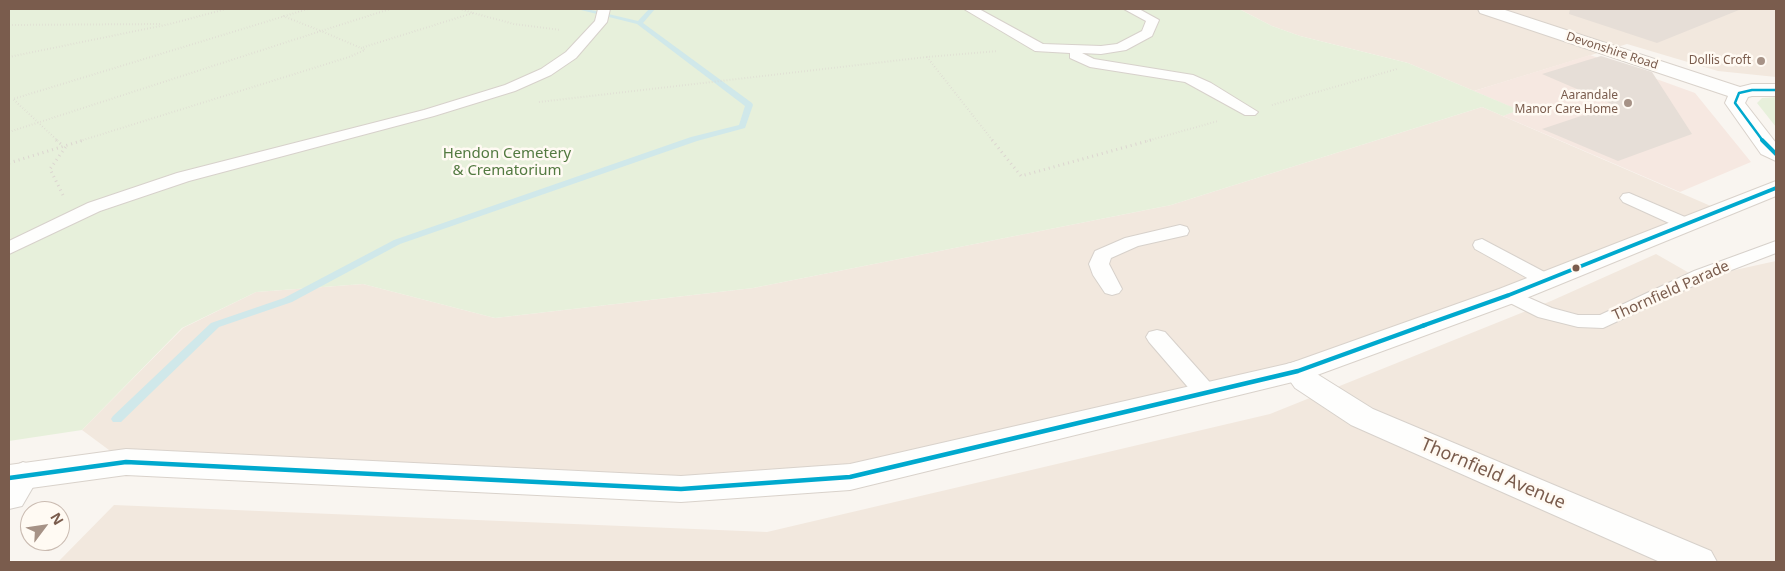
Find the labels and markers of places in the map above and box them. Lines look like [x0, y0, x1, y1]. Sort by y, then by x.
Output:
place label: Dollis Croft [1689, 54, 1751, 68]
marker: Dollis Croft [1755, 55, 1767, 67]
place label: Aarandale Manor Care Home [1515, 89, 1618, 117]
marker: Aarandale Manor Care Home [1622, 97, 1634, 109]
unlabelled marker [1571, 263, 1581, 273]

